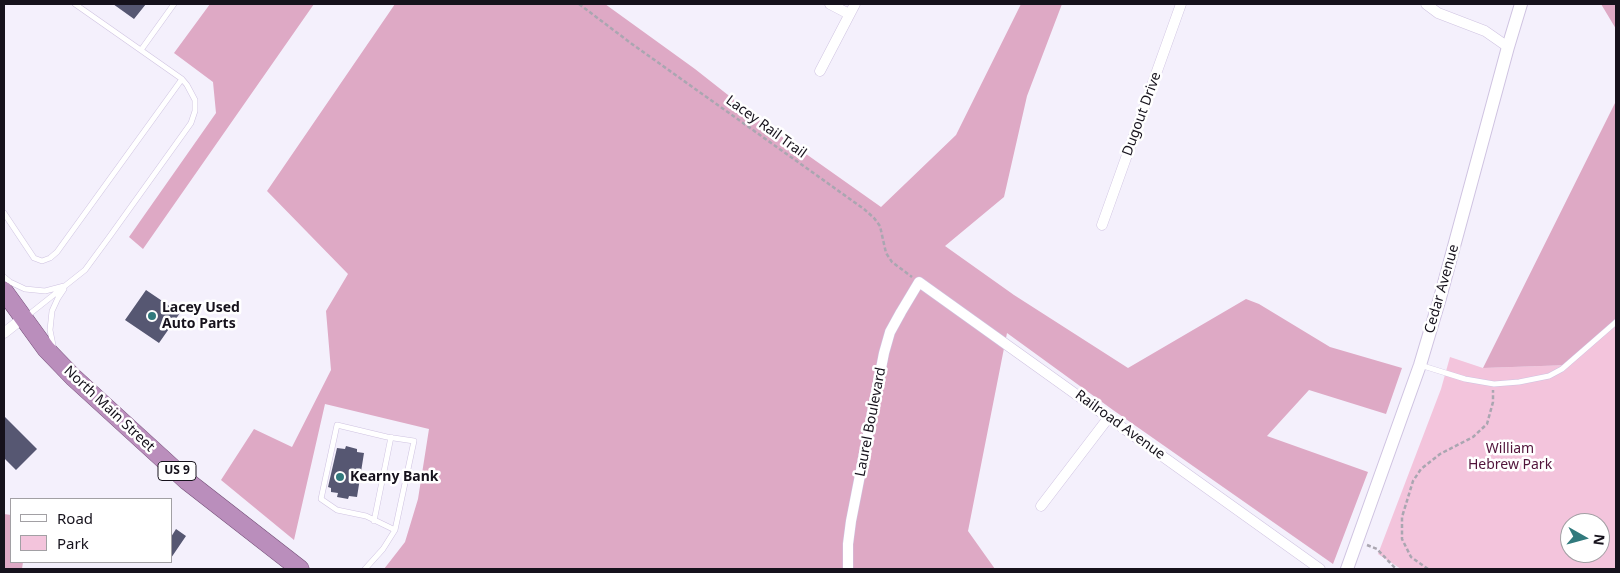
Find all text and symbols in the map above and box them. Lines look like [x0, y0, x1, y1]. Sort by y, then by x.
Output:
street label: Dugout Drive [1119, 70, 1165, 158]
street label: Lacey Rail Trail [722, 92, 810, 162]
street label: Cedar Avenue [1421, 243, 1463, 335]
place label: Lacey Used Auto Parts [162, 300, 240, 332]
marker: Lacey Used Auto Parts [146, 310, 158, 322]
street label: North Main Street [60, 363, 158, 455]
street label: Laurel Boulevard [852, 366, 890, 478]
street label: Railroad Avenue [1072, 387, 1168, 463]
park label: William Hebrew Park [1468, 441, 1552, 474]
road number: US 9 [158, 462, 196, 481]
place label: Kearny Bank [350, 469, 439, 485]
marker: Kearny Bank [334, 471, 346, 483]
legend [10, 498, 172, 563]
text: Road [57, 508, 93, 528]
north arrow [1560, 513, 1610, 563]
text: Park [57, 533, 89, 553]
text: N [1589, 533, 1610, 547]

